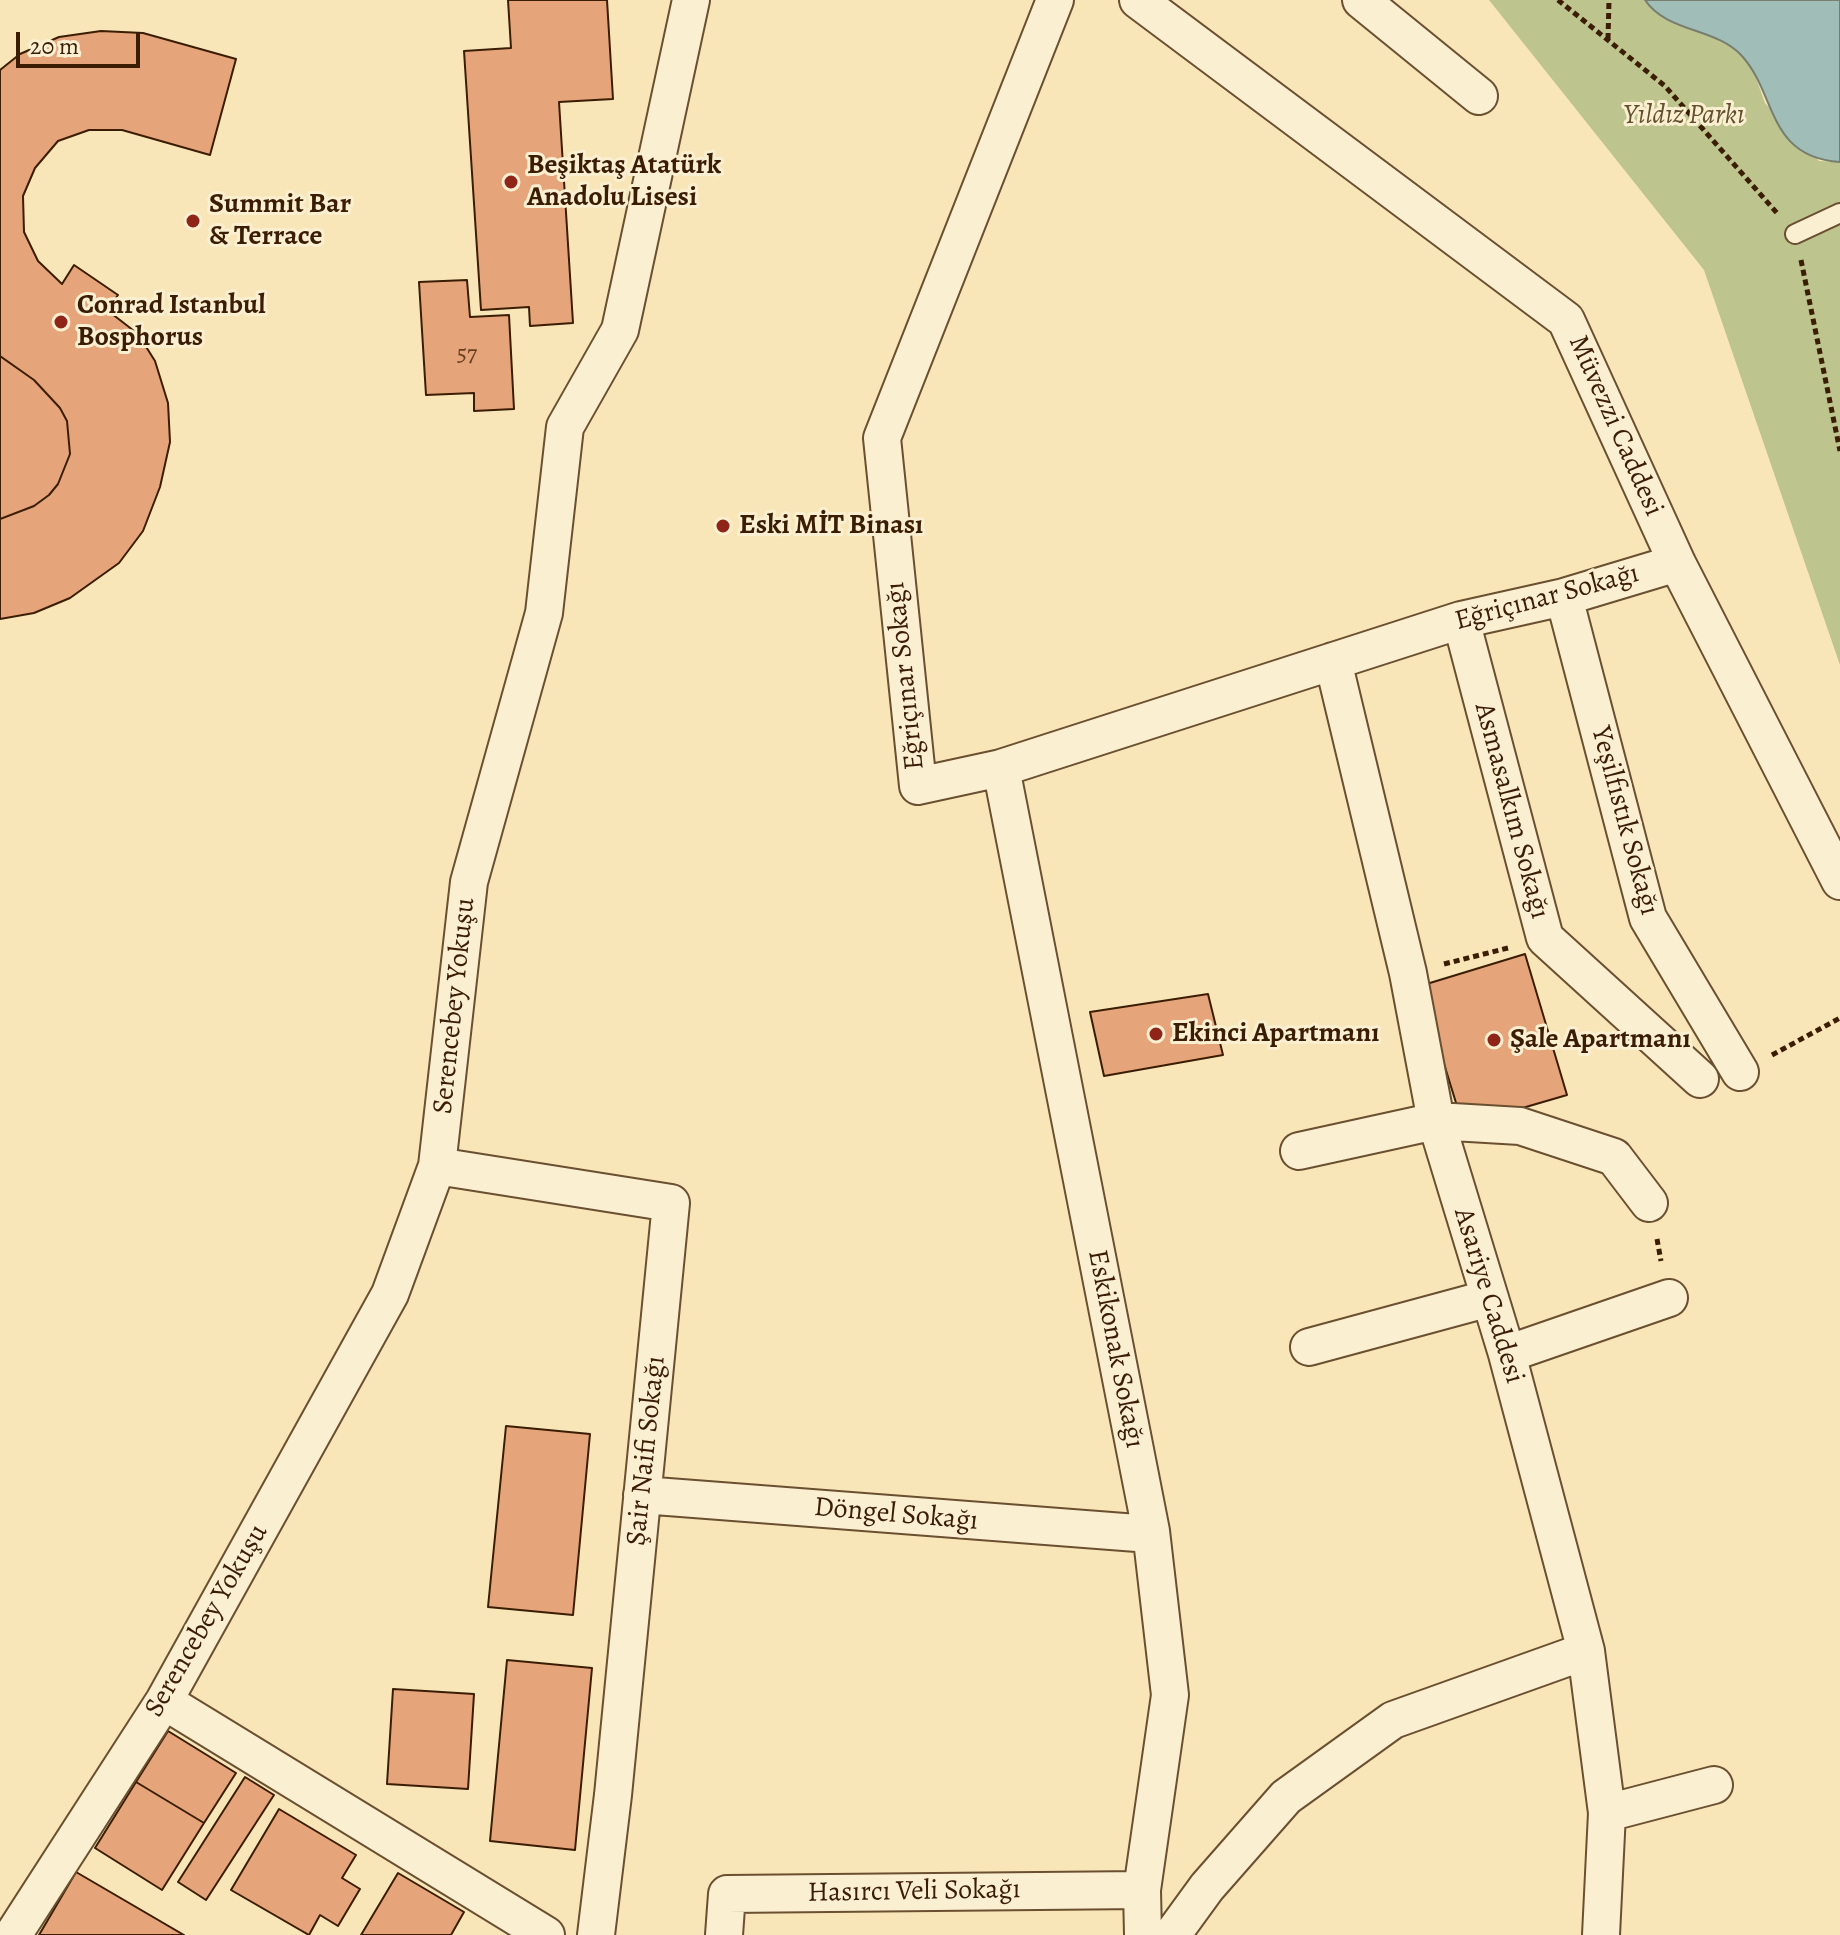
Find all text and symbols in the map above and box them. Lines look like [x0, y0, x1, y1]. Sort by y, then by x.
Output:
scale bar [20, 16, 144, 66]
text: 20 m [30, 30, 79, 62]
park label: Yıldız Parkı [1624, 99, 1744, 133]
place label: Beşiktaş Atatürk Anadolu Lisesi [527, 149, 721, 215]
marker: Beşiktaş Atatürk Anadolu Lisesi [502, 173, 520, 191]
place label: Summit Bar & Terrace [209, 188, 351, 254]
marker: Summit Bar & Terrace [184, 212, 202, 230]
place label: Conrad Istanbul Bosphorus [77, 289, 266, 355]
marker: Conrad Istanbul Bosphorus [52, 313, 70, 331]
street label: Müvezzi Caddesi [1560, 330, 1670, 522]
house number: 57 [457, 341, 477, 369]
place label: Eski MİT Binası [739, 509, 923, 543]
marker: Eski MİT Binası [714, 517, 732, 535]
street label: Eğriçınar Sokağı [1451, 557, 1643, 639]
street label: Eğriçınar Sokağı [879, 580, 933, 772]
street label: Asmasalkım Sokağı [1466, 699, 1556, 923]
street label: Yeşilfıstık Sokağı [1583, 723, 1665, 919]
street label: Serencebey Yokuşu [427, 896, 483, 1116]
place label: Ekinci Apartmanı [1172, 1017, 1380, 1051]
place label: Şale Apartmanı [1510, 1023, 1691, 1057]
marker: Ekinci Apartmanı [1147, 1025, 1165, 1043]
marker: Şale Apartmanı [1485, 1031, 1503, 1049]
street label: Asariye Caddesi [1445, 1204, 1531, 1388]
street label: Eskikonak Sokağı [1079, 1247, 1151, 1451]
street label: Şair Naifi Sokağı [620, 1354, 674, 1548]
street label: Döngel Sokağı [813, 1491, 979, 1539]
street label: Serencebey Yokuşu [138, 1519, 276, 1723]
street label: Hasırcı Veli Sokağı [807, 1873, 1021, 1911]

